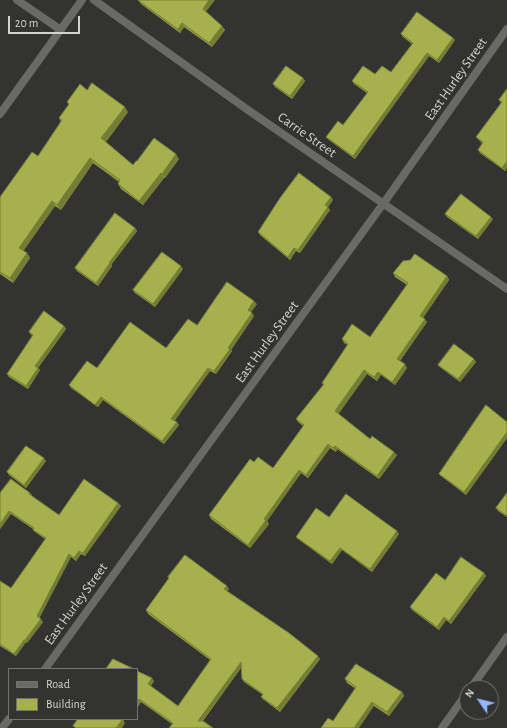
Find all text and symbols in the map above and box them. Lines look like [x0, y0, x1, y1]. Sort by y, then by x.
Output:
scale bar [10, 8, 82, 34]
text: 20 m [15, 17, 38, 29]
street label: East Hurley Street [421, 34, 491, 124]
street label: Carrie Street [274, 109, 340, 161]
street label: East Hurley Street [232, 298, 302, 386]
street label: East Hurley Street [41, 560, 111, 648]
legend [8, 668, 138, 720]
text: Road [46, 678, 70, 690]
north arrow [459, 680, 499, 720]
text: N [463, 687, 476, 700]
text: Building [46, 698, 86, 710]

